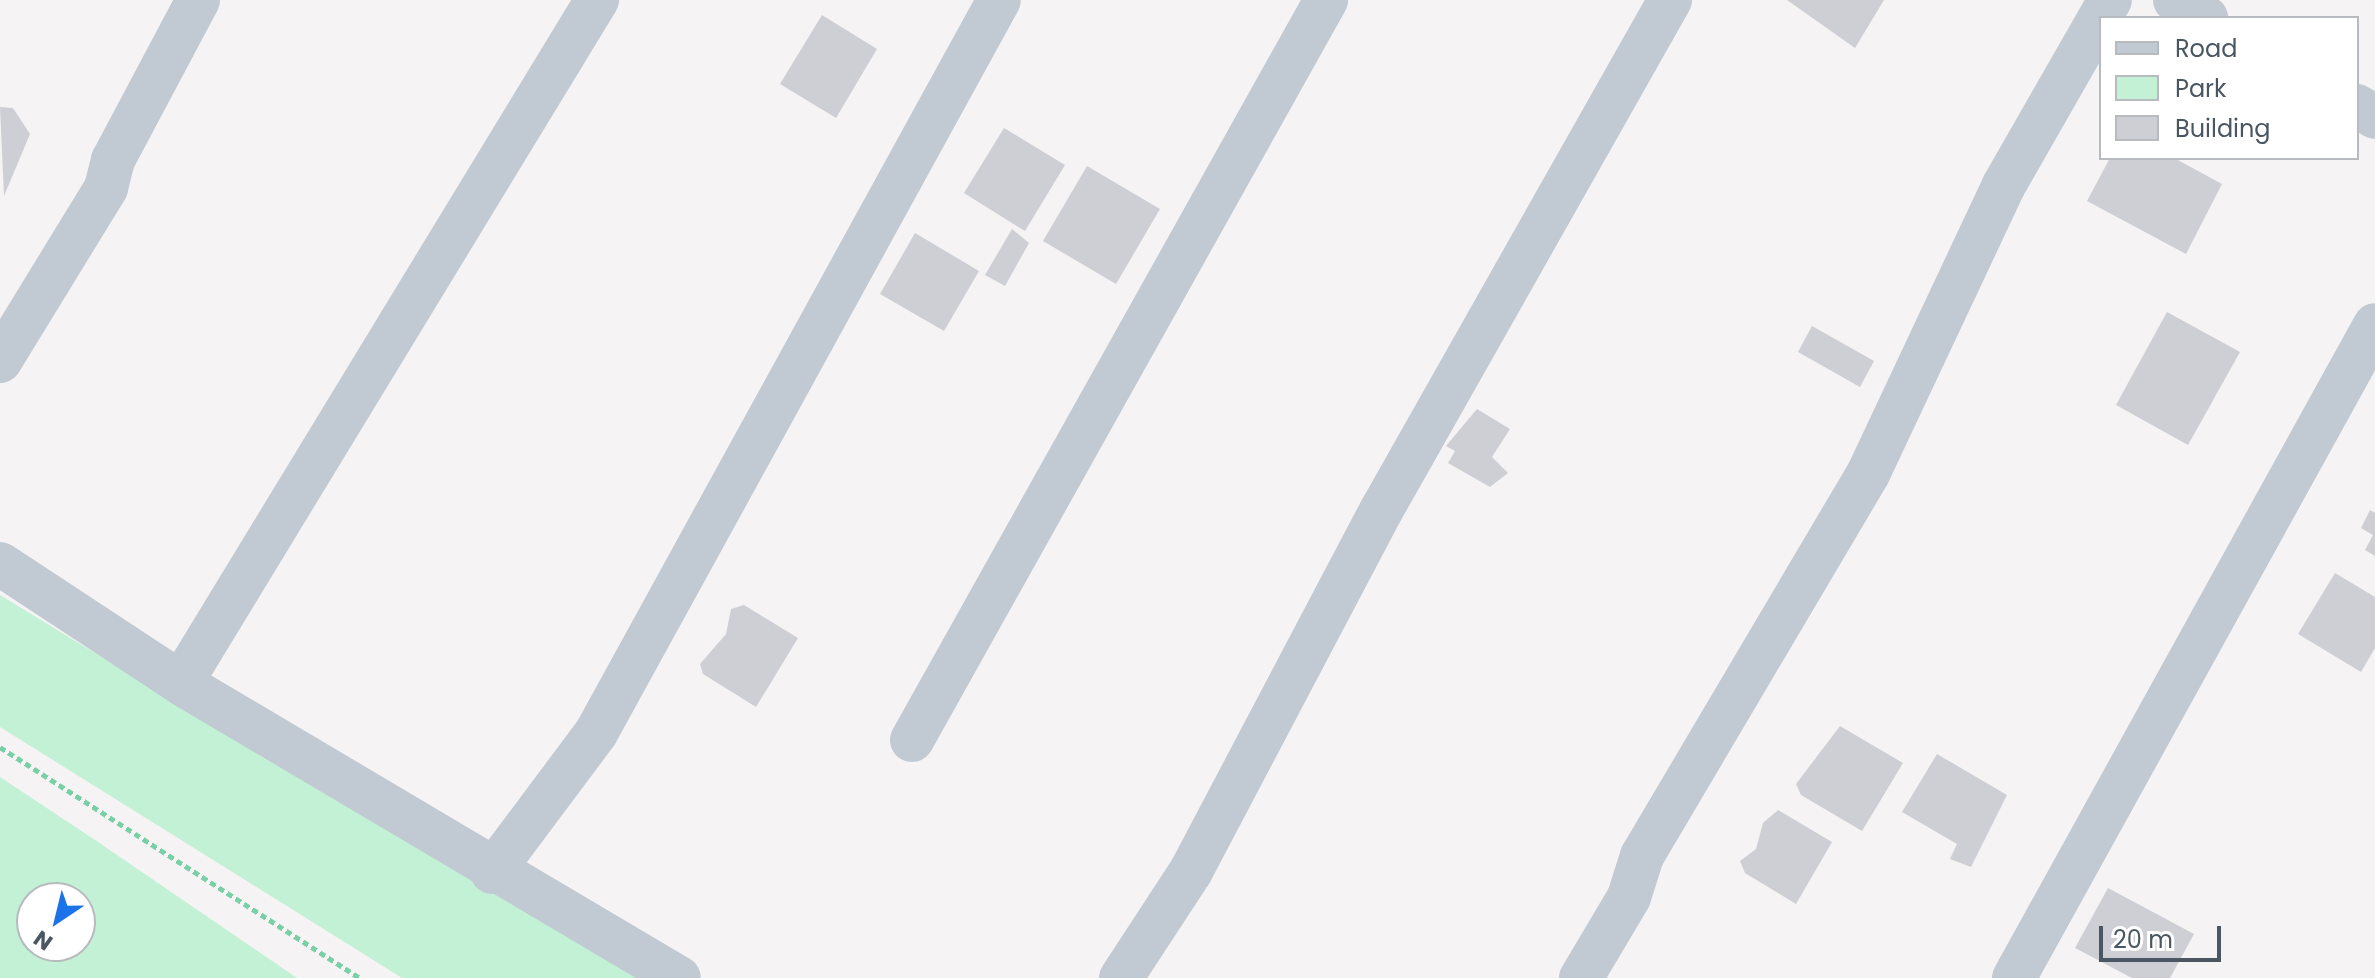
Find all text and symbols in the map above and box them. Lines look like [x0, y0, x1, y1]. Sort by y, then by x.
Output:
legend [2099, 16, 2359, 160]
text: Road [2175, 32, 2237, 65]
text: Park [2175, 72, 2226, 105]
text: Building [2175, 112, 2271, 145]
north arrow [16, 882, 96, 962]
scale bar [2103, 910, 2225, 960]
text: N [27, 923, 59, 958]
text: 20 m [2113, 923, 2173, 956]

